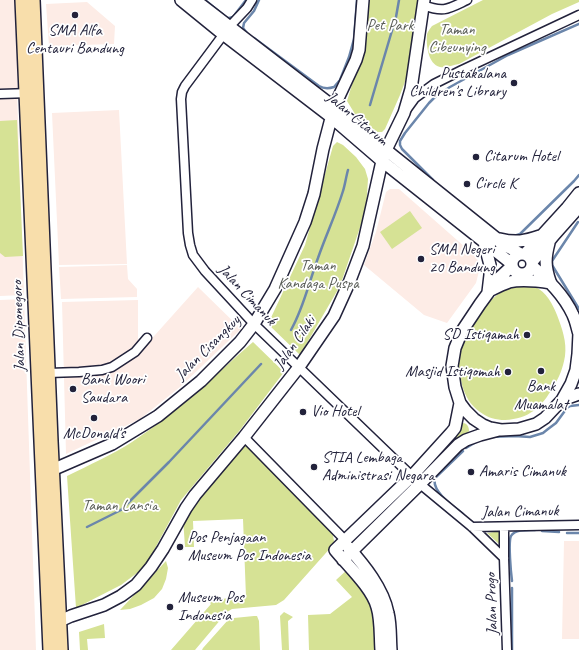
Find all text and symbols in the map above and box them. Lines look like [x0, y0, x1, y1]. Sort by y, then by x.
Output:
marker: SMA Alfa Centauri Bandung [70, 10, 80, 20]
park label: Pet Park [367, 16, 413, 36]
park label: Taman Cibeunying [428, 20, 486, 58]
place label: SMA Alfa Centauri Bandung [26, 21, 124, 59]
place label: Pustakalana Children's Library [409, 64, 506, 102]
marker: Pustakalana Children's Library [509, 78, 519, 88]
street label: Jalan Citarum [322, 88, 392, 150]
place label: Citarum Hotel [484, 147, 559, 167]
marker: Citarum Hotel [471, 152, 481, 162]
place label: Circle K [475, 174, 517, 194]
marker: Circle K [462, 179, 472, 189]
place label: SMA Negeri 20 Bandung [429, 240, 495, 278]
marker: SMA Negeri 20 Bandung [416, 254, 426, 264]
park label: Taman Kandaga Puspa [277, 256, 359, 294]
street label: Jalan Cimanuk [214, 260, 280, 330]
street label: Jalan Diponegoro [8, 280, 30, 372]
street label: Jalan Cisangkuy [171, 311, 245, 385]
street label: Jalan Cilaki [270, 313, 320, 373]
place label: SD Istiqamah [443, 325, 519, 345]
marker: SD Istiqamah [522, 330, 532, 340]
place label: Masjid Istiqomah [405, 362, 500, 382]
marker: Bank Muamalat [536, 366, 546, 376]
marker: Masjid Istiqomah [503, 367, 513, 377]
place label: Bank Woori Saudara [81, 370, 145, 408]
place label: Bank Muamalat [514, 377, 568, 415]
marker: Bank Woori Saudara [68, 384, 78, 394]
place label: Vio Hotel [311, 402, 359, 422]
marker: Vio Hotel [298, 407, 308, 417]
marker: McDonald's [89, 413, 99, 423]
place label: McDonald's [63, 424, 125, 444]
place label: STIA Lembaga Administrasi Negara [322, 448, 434, 486]
marker: STIA Lembaga Administrasi Negara [309, 462, 319, 472]
place label: Amaris Cimanuk [479, 462, 566, 482]
marker: Amaris Cimanuk [466, 467, 476, 477]
park label: Taman Lansia [82, 496, 158, 516]
street label: Jalan Cimanuk [481, 502, 559, 522]
place label: Pos Penjagaan Museum Pos Indonesia [188, 528, 311, 566]
marker: Pos Penjagaan Museum Pos Indonesia [175, 542, 185, 552]
street label: Jalan Progo [481, 573, 503, 635]
place label: Museum Pos Indonesia [178, 588, 244, 626]
marker: Museum Pos Indonesia [165, 602, 175, 612]

